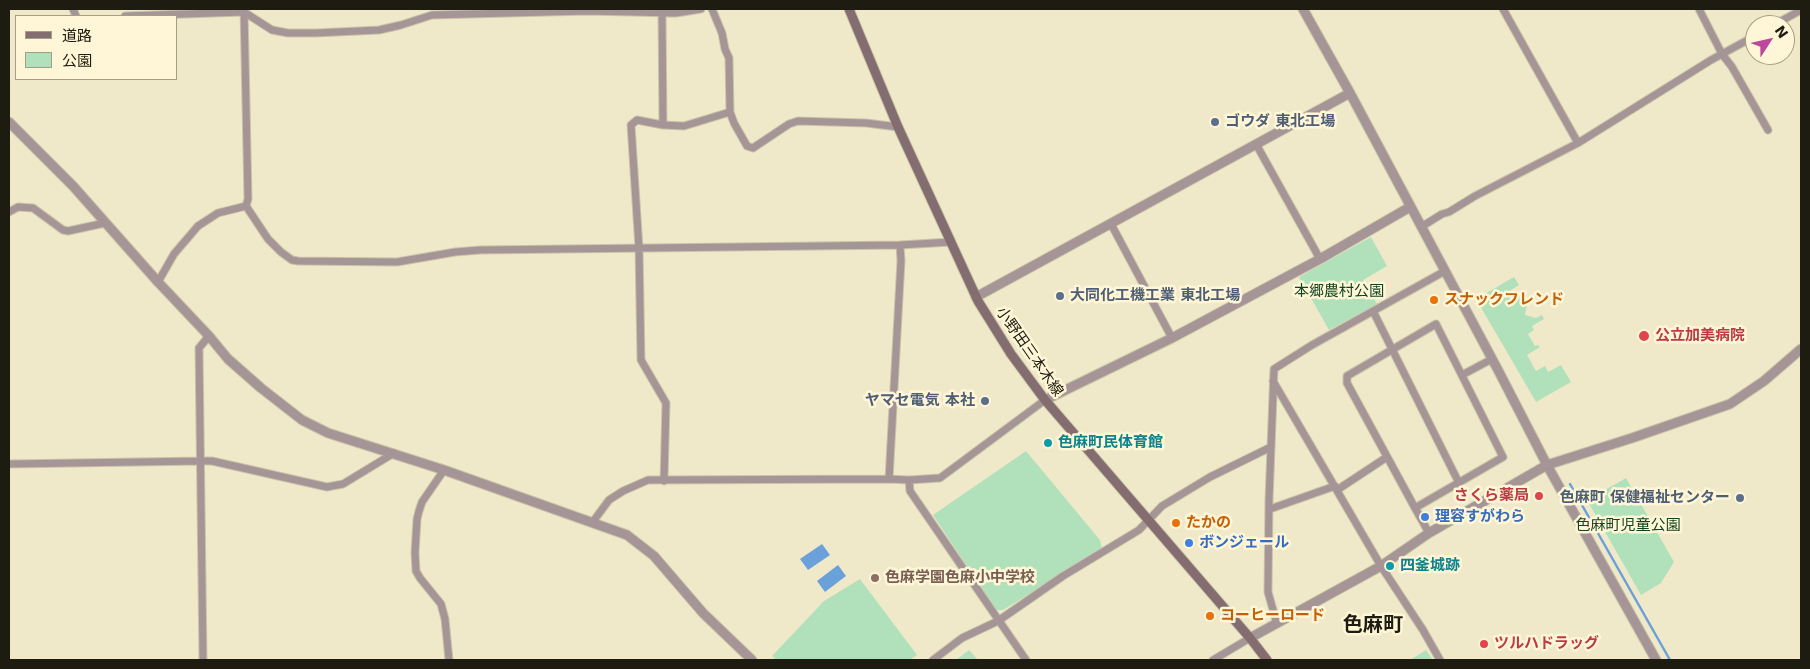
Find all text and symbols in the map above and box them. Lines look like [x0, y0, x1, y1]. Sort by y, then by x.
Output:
legend [15, 15, 178, 80]
north arrow [1745, 15, 1795, 65]
text: N [1772, 23, 1791, 41]
text: 道路 [62, 27, 92, 45]
text: 公園 [62, 52, 92, 70]
place label: ゴウダ 東北工場 [1225, 113, 1335, 131]
marker: ゴウダ 東北工場 [1209, 116, 1221, 128]
park label: 本郷農村公園 [1294, 283, 1384, 301]
place label: 大同化工機工業 東北工場 [1070, 287, 1240, 305]
marker: 大同化工機工業 東北工場 [1054, 290, 1066, 302]
place label: スナックフレンド [1444, 291, 1564, 309]
marker: スナックフレンド [1428, 294, 1440, 306]
street label: 小野田三本木線 [992, 304, 1066, 400]
place label: 公立加美病院 [1655, 327, 1745, 345]
marker: 公立加美病院 [1637, 329, 1651, 343]
place label: ヤマセ電気 本社 [865, 392, 975, 410]
marker: ヤマセ電気 本社 [979, 395, 991, 407]
place label: 色麻町民体育館 [1058, 434, 1163, 452]
marker: 色麻町民体育館 [1042, 437, 1054, 449]
place label: さくら薬局 [1454, 487, 1529, 505]
place label: 色麻町 保健福祉センター [1560, 489, 1730, 507]
marker: さくら薬局 [1533, 490, 1545, 502]
marker: 色麻町 保健福祉センター [1734, 492, 1746, 504]
place label: 理容すがわら [1435, 508, 1525, 526]
marker: 理容すがわら [1419, 511, 1431, 523]
place label: たかの [1186, 514, 1231, 532]
marker: たかの [1170, 517, 1182, 529]
park label: 色麻町児童公園 [1576, 517, 1680, 535]
place label: ボンジェール [1199, 534, 1289, 552]
marker: ボンジェール [1183, 537, 1195, 549]
place label: 四釜城跡 [1400, 557, 1460, 575]
marker: 四釜城跡 [1384, 560, 1396, 572]
place label: 色麻学園色麻小中学校 [885, 569, 1035, 587]
marker: 色麻学園色麻小中学校 [869, 572, 881, 584]
place label: コーヒーロード [1220, 607, 1325, 625]
marker: コーヒーロード [1204, 610, 1216, 622]
district label: 色麻町 [1343, 614, 1403, 638]
place label: ツルハドラッグ [1494, 635, 1599, 653]
marker: ツルハドラッグ [1478, 638, 1490, 650]

